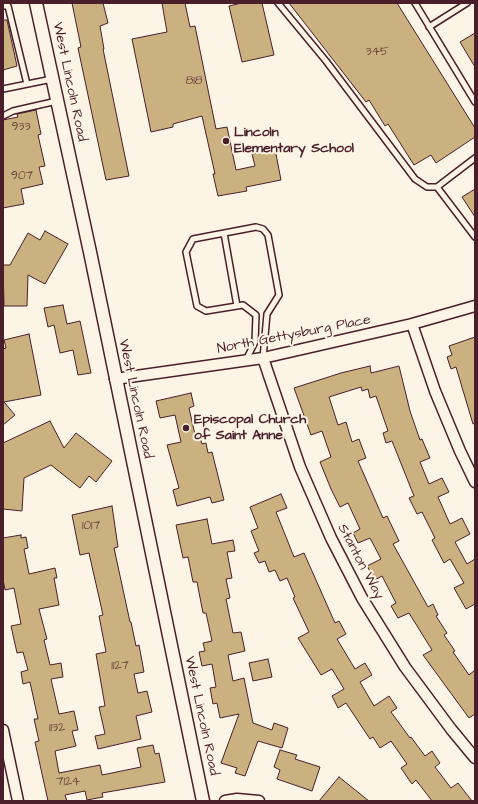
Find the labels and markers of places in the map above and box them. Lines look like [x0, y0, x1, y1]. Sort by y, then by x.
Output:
place label: Lincoln Elementary School [234, 125, 354, 158]
marker: Lincoln Elementary School [221, 136, 231, 146]
place label: Episcopal Church of Saint Anne [194, 412, 306, 444]
marker: Episcopal Church of Saint Anne [181, 423, 191, 433]

